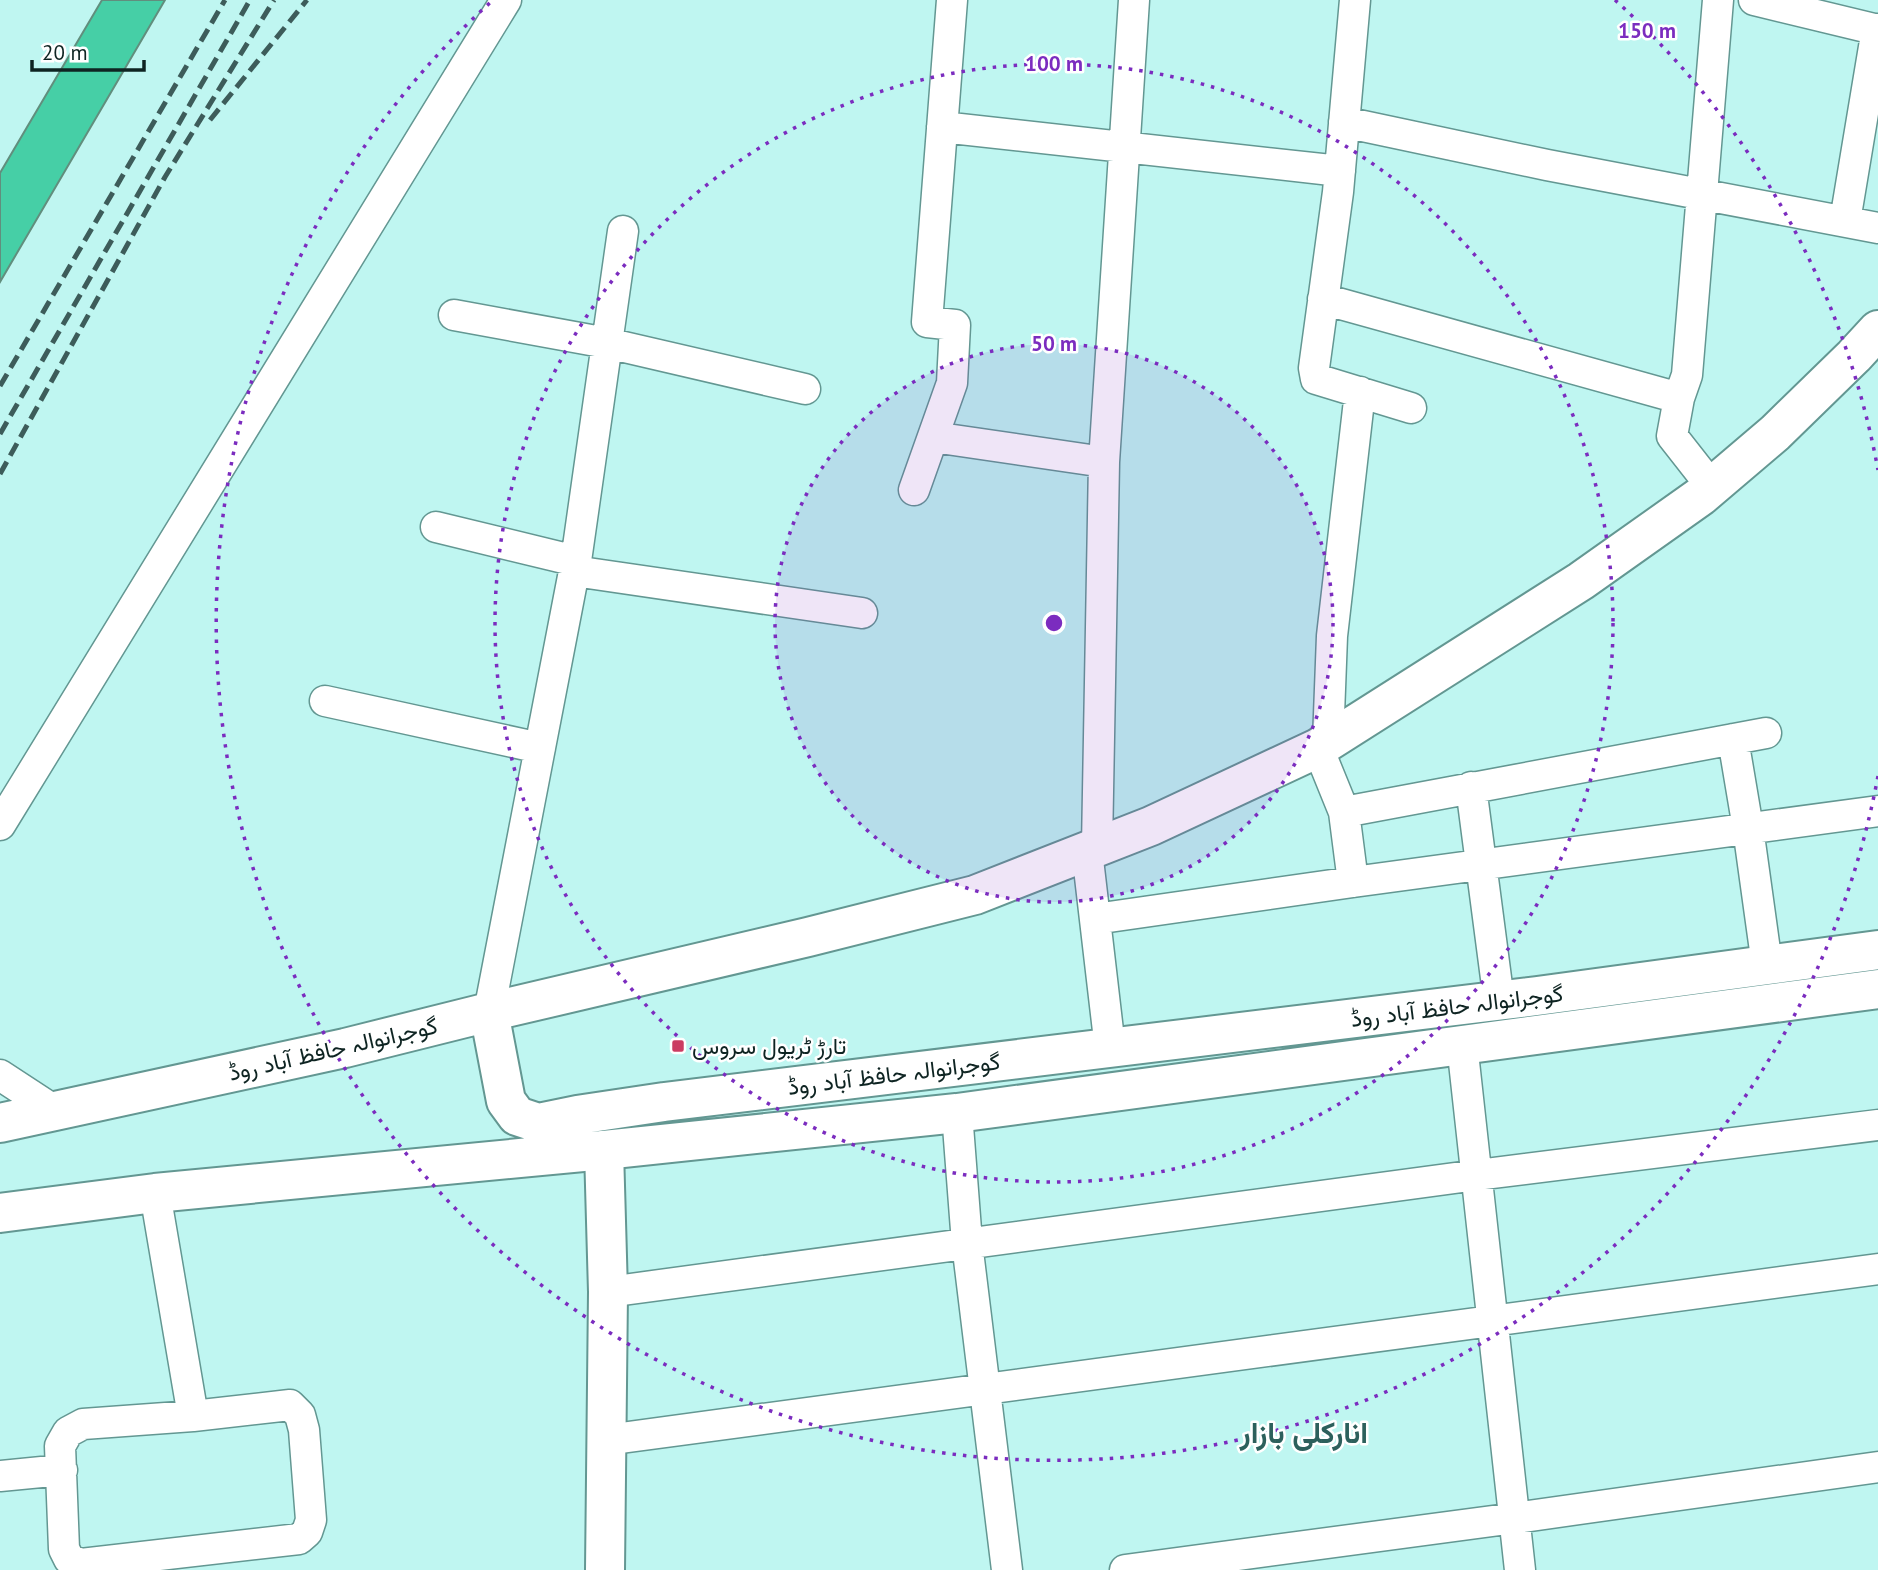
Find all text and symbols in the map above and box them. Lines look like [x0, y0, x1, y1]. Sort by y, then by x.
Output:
text: 150 m [1618, 17, 1676, 44]
scale bar [32, 28, 144, 72]
text: 20 m [42, 39, 88, 66]
text: 100 m [1025, 50, 1083, 77]
text: 50 m [1031, 330, 1077, 357]
centre of rings [1042, 611, 1066, 635]
street label: گوجرانوالہ حافظ آباد روڈ [1349, 978, 1565, 1034]
street label: گوجرانوالہ حافظ آباد روڈ [225, 1010, 441, 1088]
place label: تارڑ ٹریول سروس [692, 1031, 846, 1061]
marker: تارڑ ٹریول سروس [670, 1038, 686, 1054]
street label: گوجرانوالہ حافظ آباد روڈ [786, 1046, 1002, 1102]
district label: انارکلی بازار [1239, 1412, 1368, 1451]

